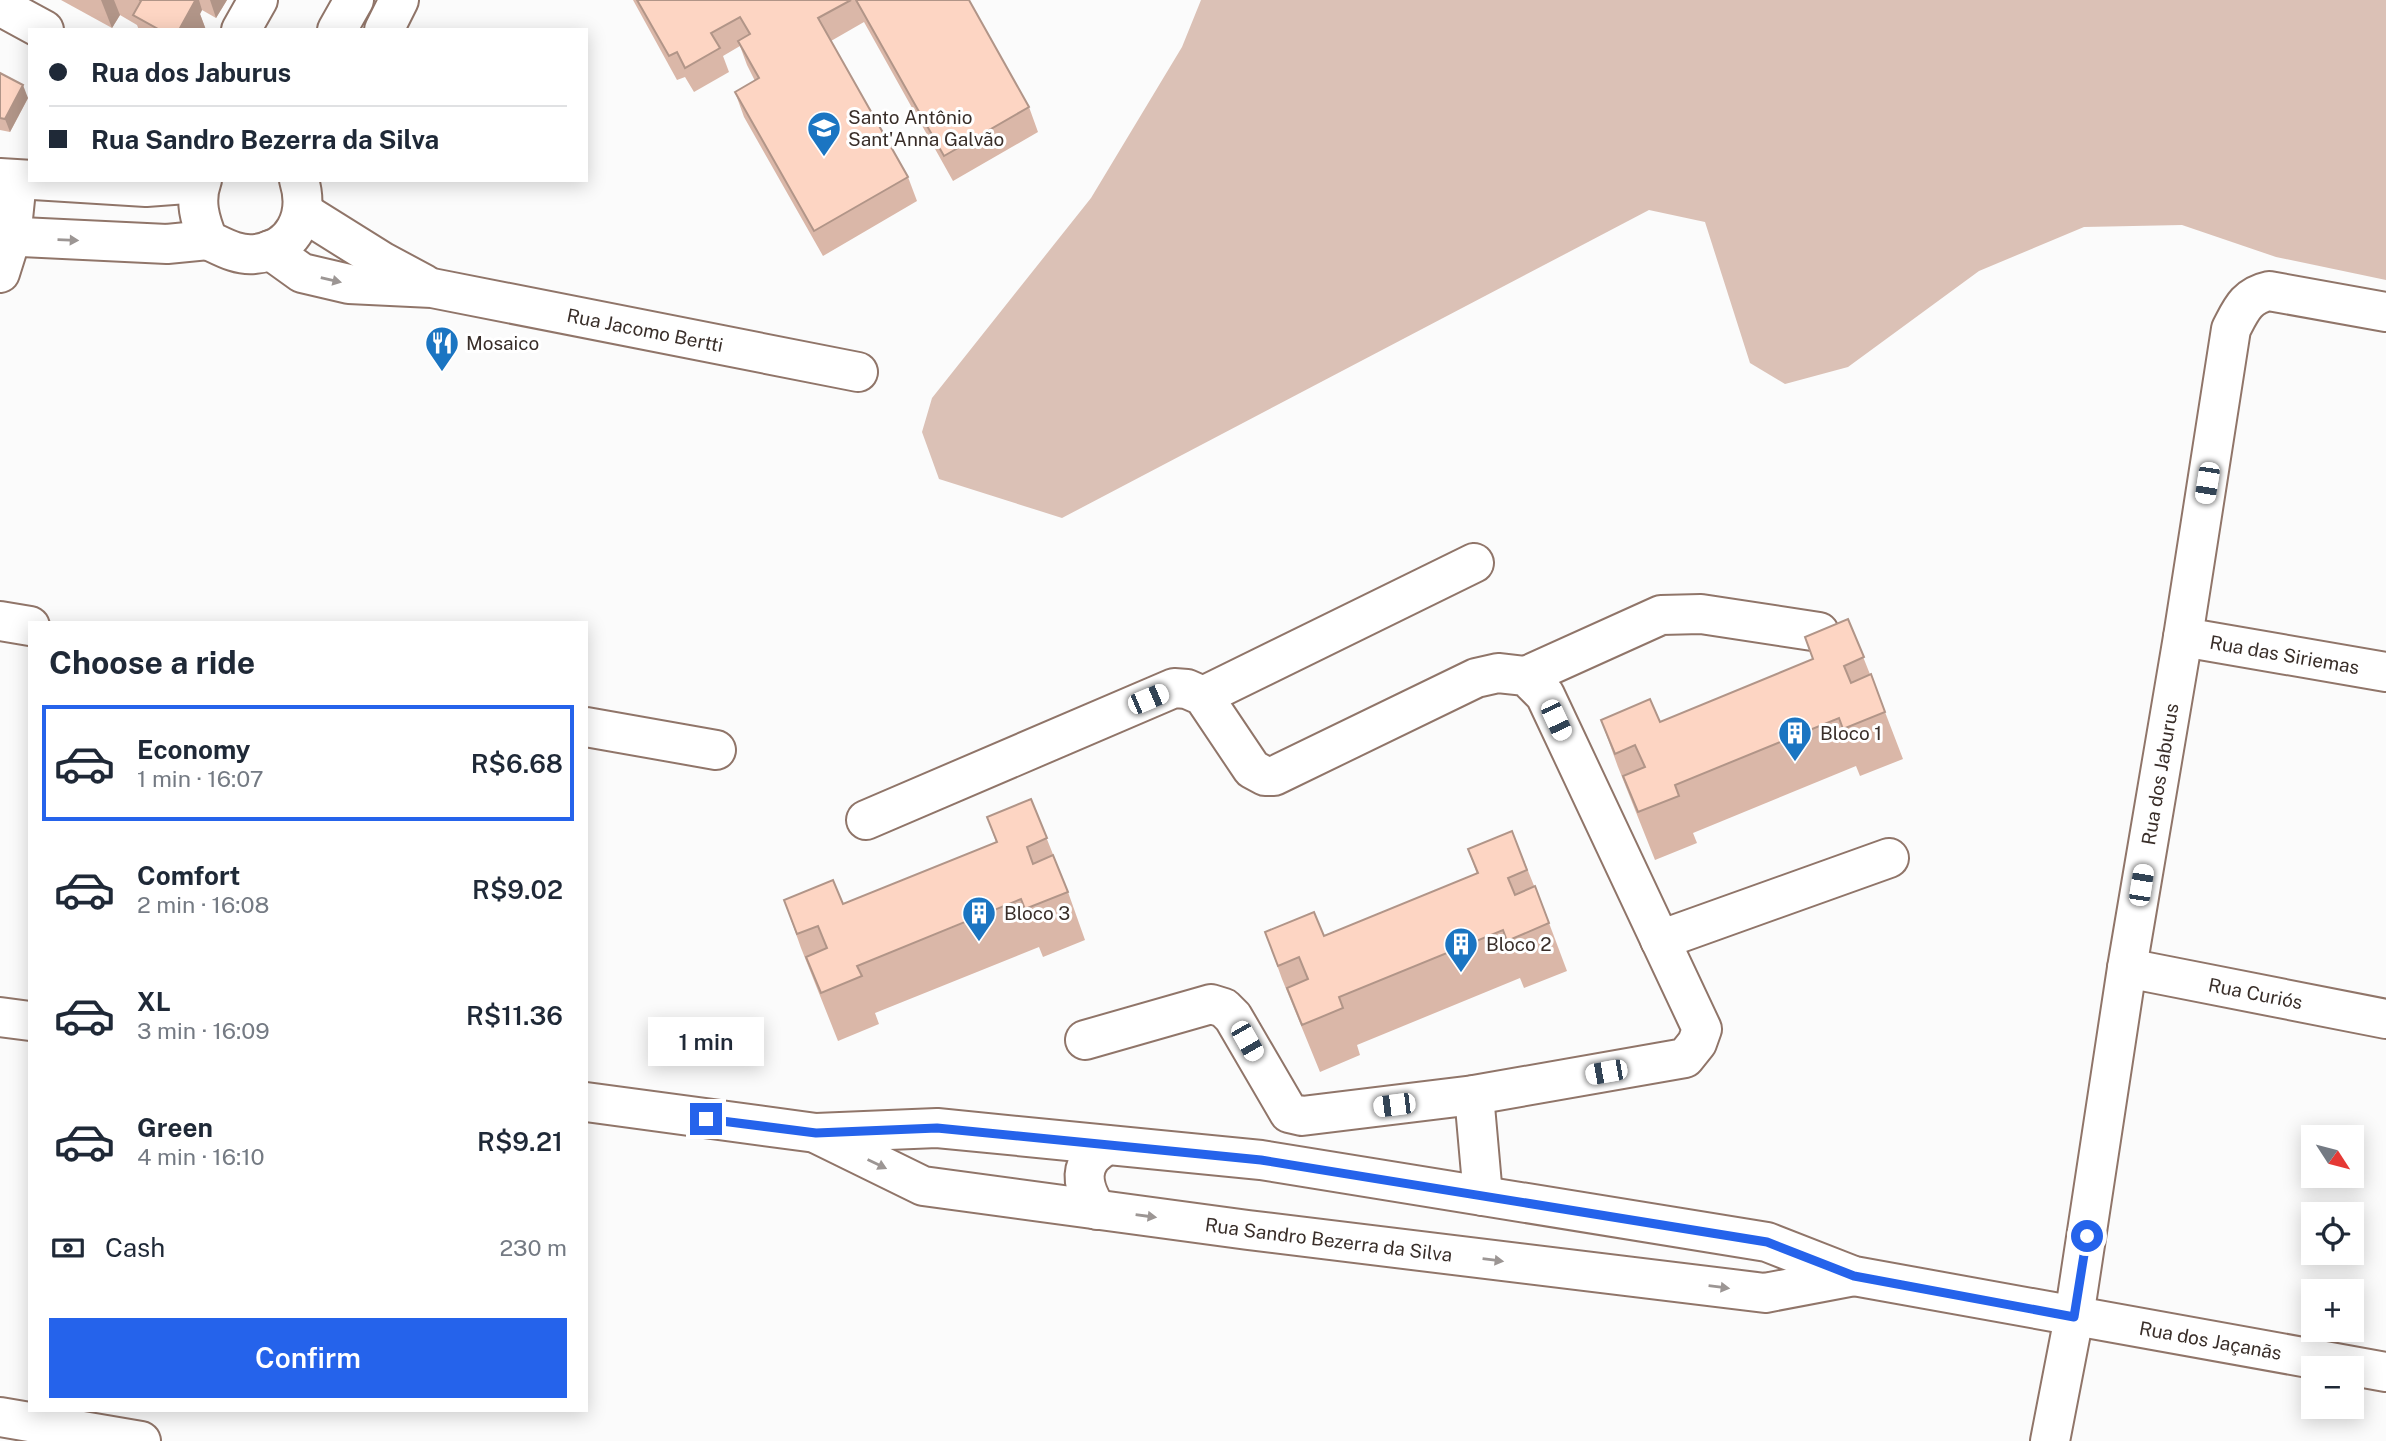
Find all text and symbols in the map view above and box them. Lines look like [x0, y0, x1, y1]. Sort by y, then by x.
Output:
text: Rua dos Jaburus [91, 57, 291, 88]
place label: Santo Antônio Sant'Anna Galvão [848, 106, 1004, 150]
school or university icon: Santo Antônio Sant'Anna Galvão [805, 109, 843, 158]
text: Rua Sandro Bezerra da Silva [91, 124, 439, 155]
one-way arrow [57, 235, 79, 246]
one-way arrow [320, 274, 342, 285]
street label: Rua Jacomo Bertti [565, 304, 725, 356]
restaurant icon: Mosaico [423, 324, 461, 373]
place label: Mosaico [466, 332, 539, 354]
car [2194, 461, 2221, 505]
street label: Rua das Siriemas [2208, 631, 2361, 678]
text: Choose a ride [49, 644, 255, 681]
car [1125, 681, 1172, 717]
car [1538, 697, 1575, 743]
street label: Rua dos Jaburus [2137, 702, 2183, 847]
building icon: Bloco 1 [1776, 714, 1814, 763]
place label: Bloco 1 [1820, 722, 1882, 744]
icon: car [53, 732, 116, 795]
text: Economy [137, 734, 250, 765]
text: R$6.68 [471, 748, 563, 779]
text: 1 min · 16:07 [137, 765, 264, 792]
icon: car [53, 858, 116, 921]
text: Comfort [137, 860, 240, 891]
car [2128, 863, 2155, 907]
text: R$9.02 [472, 874, 563, 905]
text: 2 min · 16:08 [137, 891, 269, 918]
building icon: Bloco 3 [960, 894, 998, 943]
place label: Bloco 3 [1004, 902, 1070, 924]
building icon: Bloco 2 [1442, 925, 1480, 974]
place label: Bloco 2 [1486, 933, 1552, 955]
street label: Rua Curiós [2207, 973, 2305, 1013]
icon: car [53, 984, 116, 1047]
text: XL [137, 986, 171, 1017]
text: R$11.36 [466, 1000, 563, 1031]
text: 3 min · 16:09 [137, 1017, 270, 1044]
callout: 1 min [648, 1018, 764, 1066]
car [1228, 1018, 1267, 1064]
text: 1 min [679, 1028, 733, 1055]
car [1584, 1058, 1629, 1086]
car [1372, 1092, 1417, 1118]
route end [690, 1103, 722, 1135]
icon: car [53, 1110, 116, 1173]
text: Green [137, 1112, 213, 1143]
north arrow [2301, 1125, 2364, 1188]
map controls [2301, 1125, 2364, 1419]
text: R$9.21 [477, 1126, 563, 1157]
text: 4 min · 16:10 [137, 1143, 265, 1170]
one-way arrow [867, 1158, 887, 1169]
button: locate [2301, 1202, 2364, 1265]
one-way arrow [1135, 1211, 1157, 1222]
street label: Rua Sandro Bezerra da Silva [1204, 1213, 1454, 1266]
route start [2071, 1220, 2103, 1252]
icon: cash [49, 1229, 87, 1267]
text: Cash [105, 1232, 165, 1263]
text: 230 m [499, 1234, 567, 1261]
one-way arrow [1482, 1254, 1504, 1265]
button: + [2301, 1279, 2364, 1342]
one-way arrow [1708, 1282, 1730, 1293]
street label: Rua dos Jaçanãs [2137, 1317, 2284, 1364]
button: Confirm [49, 1318, 567, 1398]
button: − [2301, 1356, 2364, 1419]

